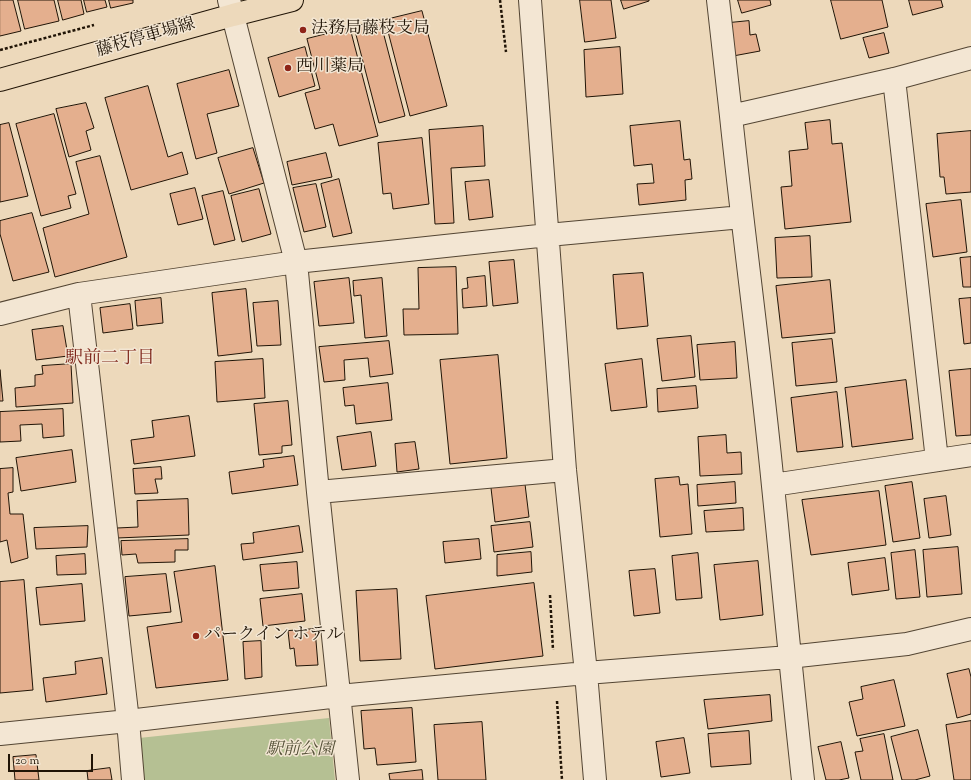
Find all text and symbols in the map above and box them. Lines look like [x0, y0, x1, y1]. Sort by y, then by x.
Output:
street label: 藤枝停車場線 [94, 15, 198, 63]
place label: 法務局藤枝支局 [311, 20, 430, 40]
marker: 法務局藤枝支局 [298, 25, 308, 35]
place label: 西川薬局 [296, 58, 364, 78]
marker: 西川薬局 [283, 63, 293, 73]
district label: 駅前二丁目 [65, 349, 155, 371]
place label: パークイン ホテル [204, 626, 344, 646]
marker: パークイン ホテル [191, 631, 201, 641]
park label: 駅前公園 [266, 741, 334, 761]
scale bar [10, 746, 95, 772]
text: 20 m [15, 752, 39, 770]

